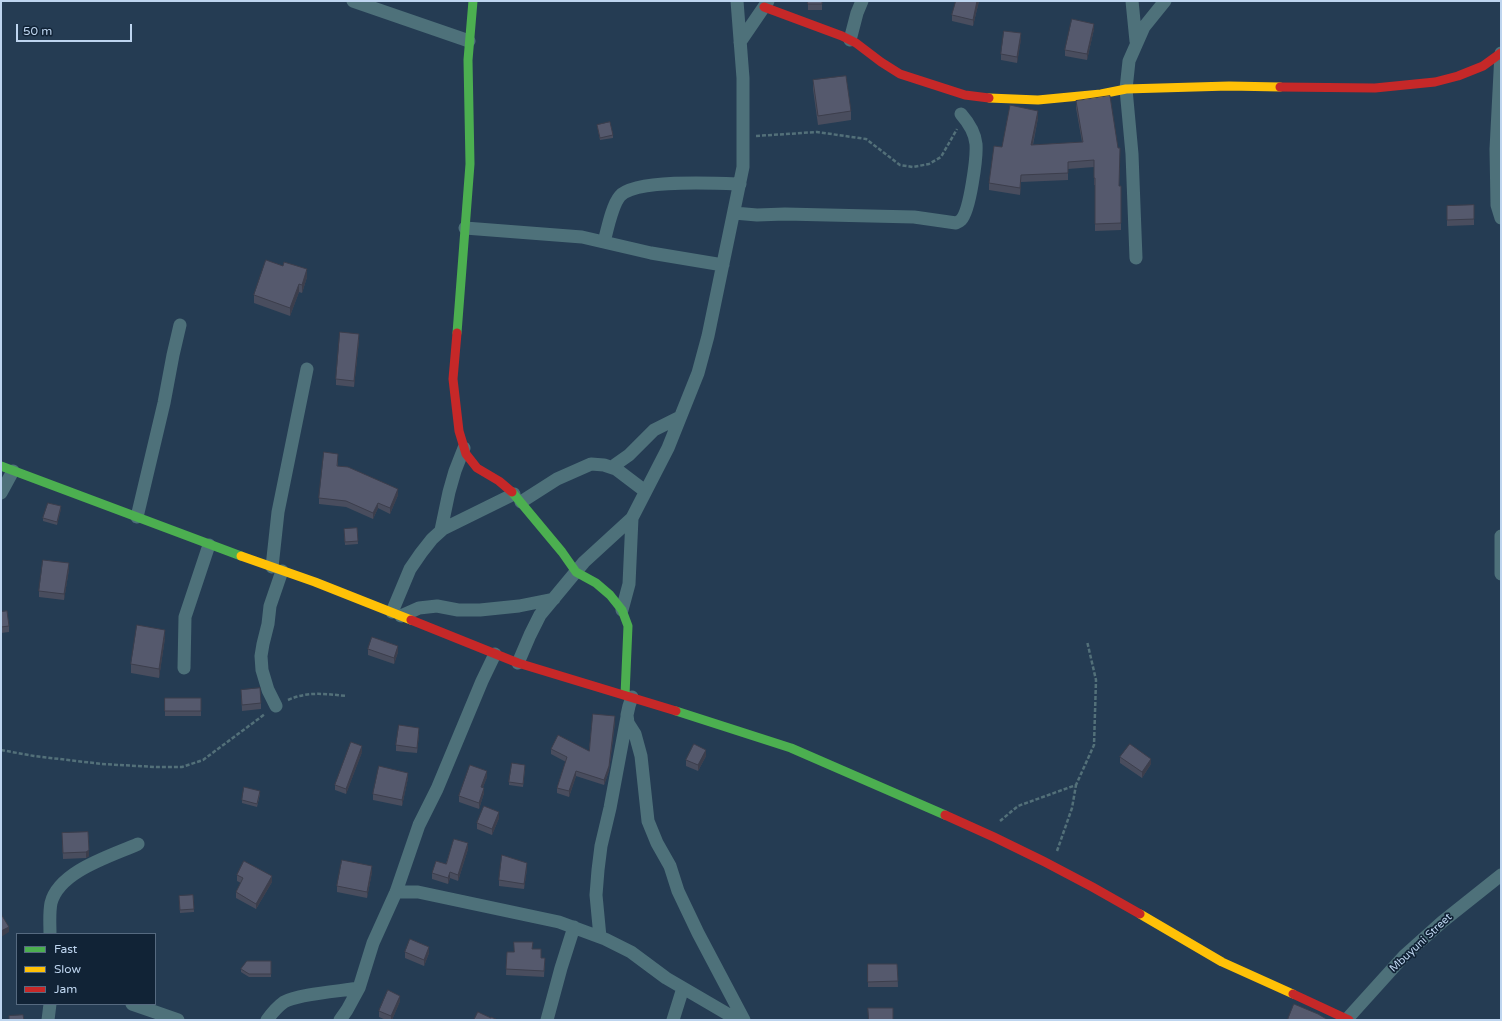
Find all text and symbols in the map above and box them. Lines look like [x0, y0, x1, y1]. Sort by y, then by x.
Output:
scale bar [18, 16, 134, 42]
text: 50 m [23, 24, 52, 38]
street label: Mbuyuni Street [1387, 911, 1455, 975]
legend [16, 933, 156, 1005]
text: Fast [54, 942, 77, 956]
text: Slow [54, 962, 81, 976]
text: Jam [54, 982, 77, 996]

